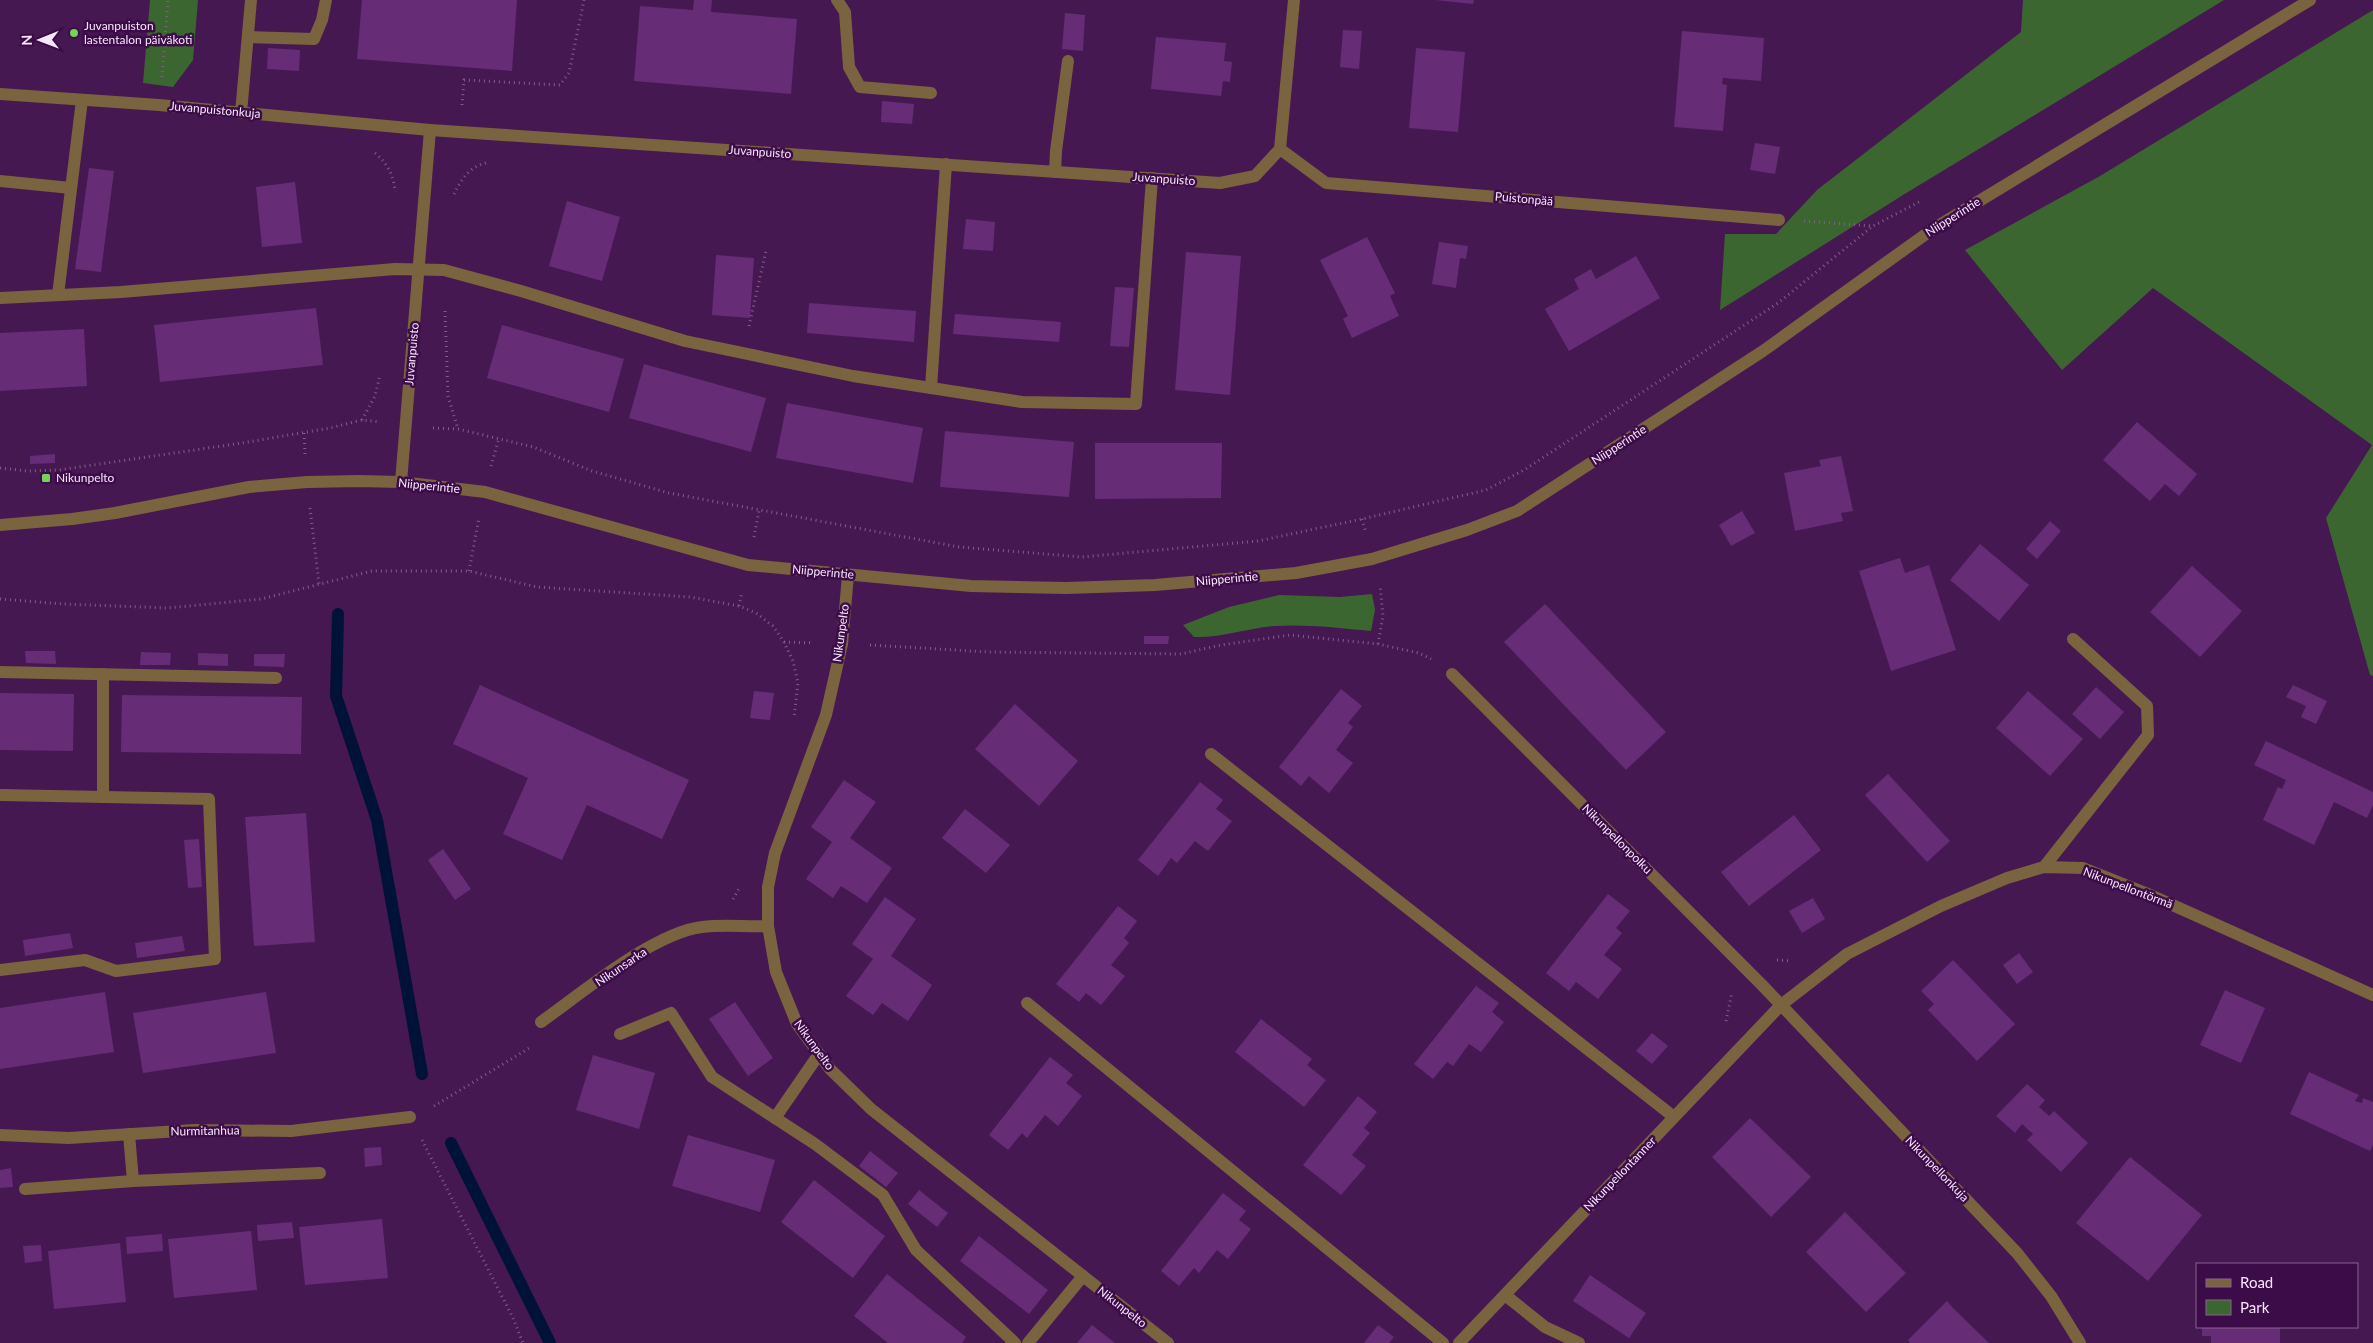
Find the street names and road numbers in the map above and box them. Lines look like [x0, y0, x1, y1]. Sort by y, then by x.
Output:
street label: Juvanpuistonkuja [169, 98, 261, 121]
street label: Juvanpuisto [728, 142, 792, 161]
street label: Juvanpuisto [1132, 169, 1196, 188]
street label: Puistonpää [1494, 188, 1554, 209]
street label: Niipperintie [1922, 194, 1983, 239]
street label: Juvanpuisto [401, 322, 422, 386]
street label: Niipperintie [1589, 421, 1649, 468]
street label: Niipperintie [397, 475, 461, 496]
street label: Niipperintie [791, 561, 855, 582]
street label: Niipperintie [1195, 568, 1259, 589]
street label: Nikunpelto [829, 603, 852, 663]
street label: Nikunpellonpolku [1579, 801, 1655, 877]
street label: Nikunpellontörmä [2081, 864, 2175, 912]
street label: Nikunsarka [592, 944, 649, 989]
street label: Nikunpelto [791, 1017, 838, 1073]
street label: Nurmitanhua [170, 1122, 240, 1139]
street label: Nikunpellontanner [1580, 1133, 1659, 1214]
street label: Nikunpellonkuja [1902, 1133, 1972, 1205]
street label: Nikunpelto [1095, 1283, 1150, 1331]

